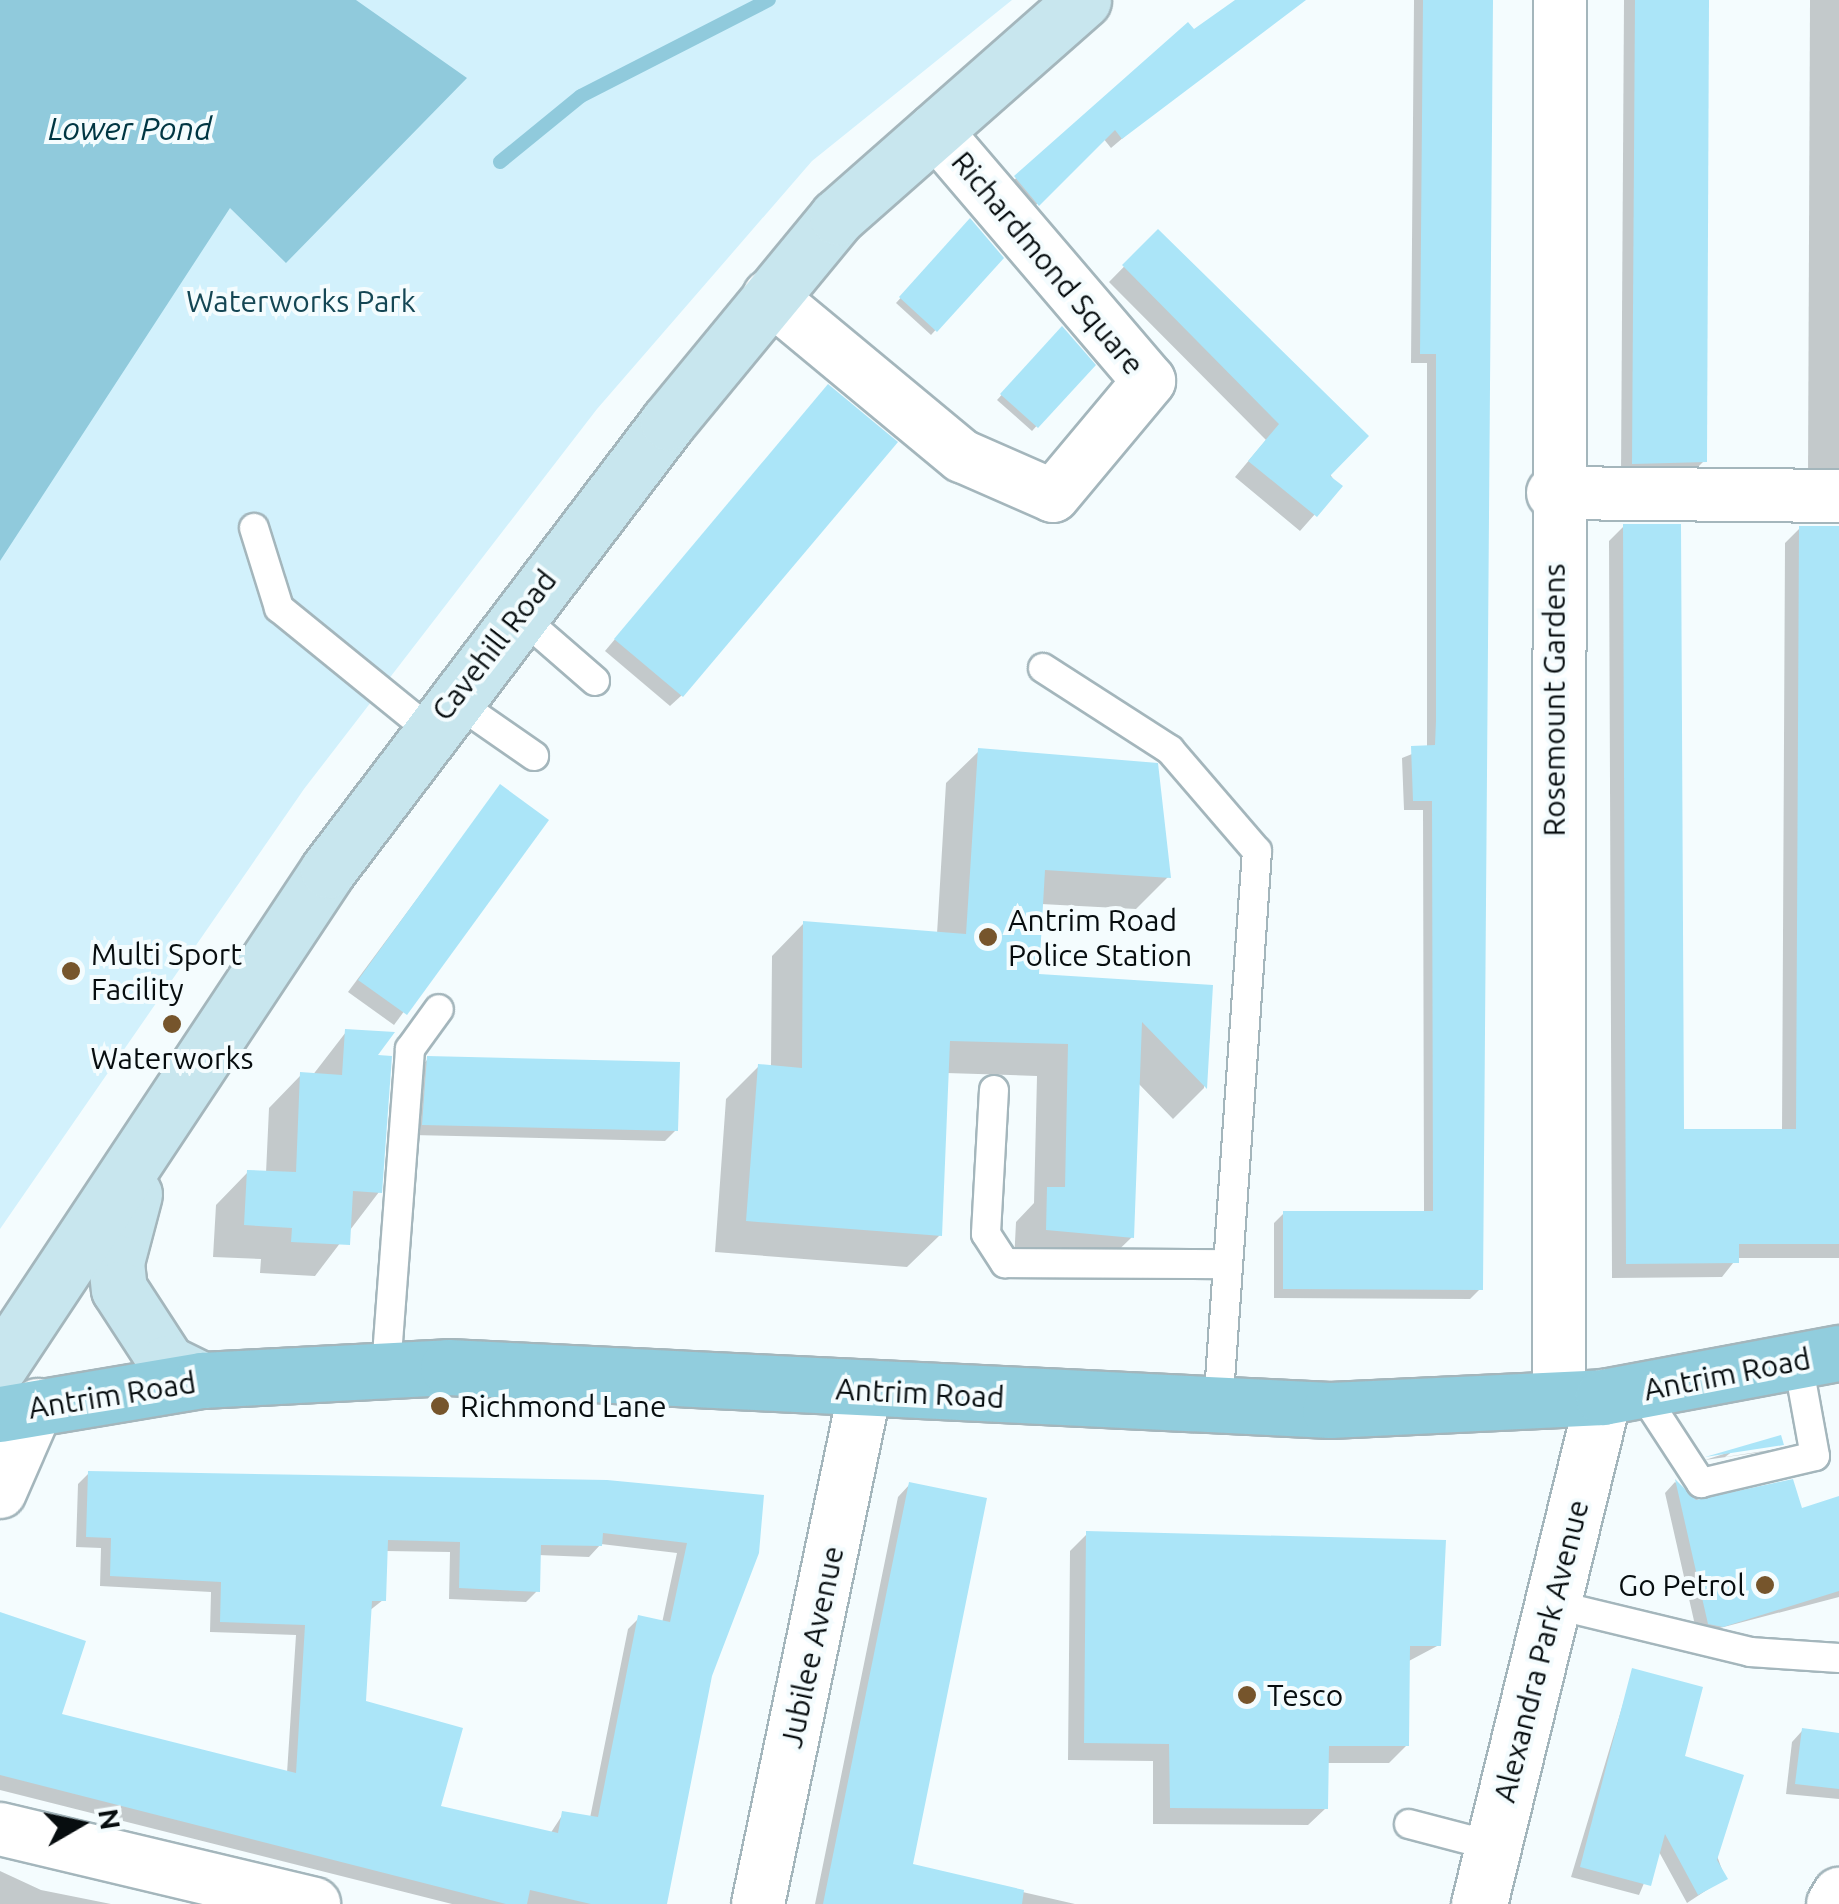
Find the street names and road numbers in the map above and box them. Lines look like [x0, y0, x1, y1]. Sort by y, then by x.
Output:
street label: Richardmond Square [944, 144, 1152, 382]
street label: Cavehill Road [424, 563, 564, 727]
street label: Rosemount Gardens [1536, 563, 1572, 837]
street label: Antrim Road [1641, 1340, 1813, 1408]
street label: Antrim Road [26, 1364, 198, 1426]
street label: Antrim Road [835, 1371, 1005, 1415]
street label: Alexandra Park Avenue [1486, 1496, 1596, 1806]
street label: Jubilee Avenue [773, 1543, 851, 1751]

